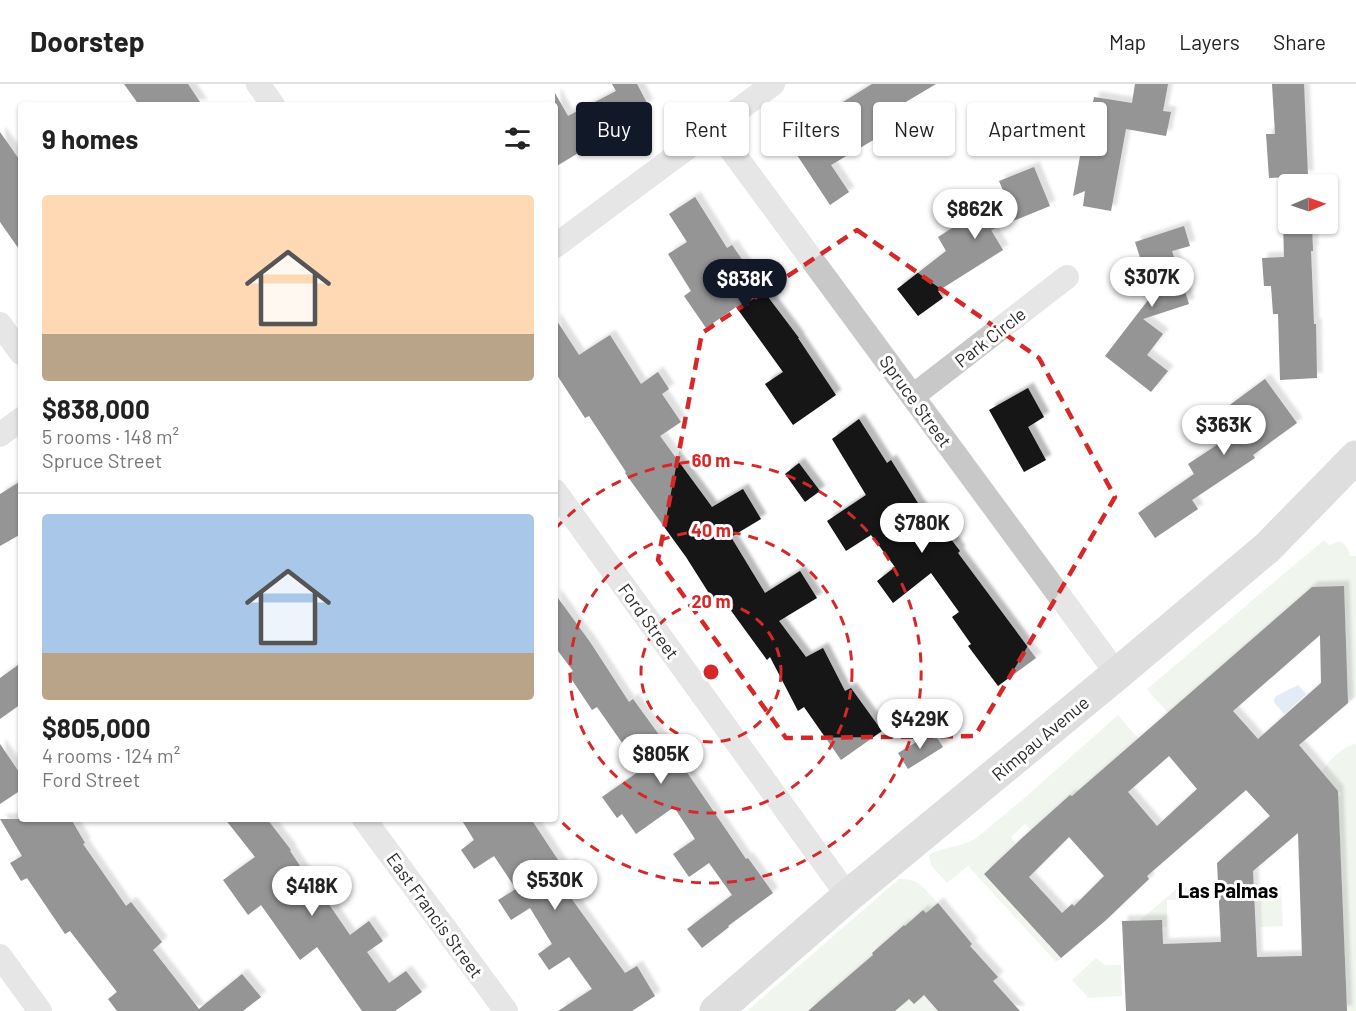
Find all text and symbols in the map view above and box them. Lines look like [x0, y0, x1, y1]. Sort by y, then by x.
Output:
text: Doorstep [30, 24, 145, 58]
text: Map [1109, 29, 1146, 54]
text: Layers [1179, 29, 1240, 54]
text: Share [1273, 29, 1326, 54]
chip: Buy [576, 102, 652, 156]
chip: Rent [664, 102, 749, 156]
chip: Filters [761, 102, 861, 156]
chip: New [873, 102, 955, 156]
chip: Apartment [967, 102, 1107, 156]
icon: filters [501, 122, 534, 155]
text: 9 homes [42, 123, 138, 154]
north arrow [1278, 174, 1338, 234]
map controls [1278, 174, 1338, 234]
pin: $862K [933, 189, 1017, 240]
text: $862K [947, 196, 1003, 220]
icon: home [234, 234, 342, 342]
pin: $307K [1110, 257, 1194, 308]
pin: $838K [703, 259, 787, 310]
text: $307K [1124, 264, 1180, 288]
text: $838K [717, 266, 773, 290]
street label: Park Circle [950, 302, 1030, 372]
street label: Spruce Street [875, 351, 957, 451]
text: $838,000 [42, 393, 150, 424]
pin: $363K [1182, 405, 1266, 456]
text: $363K [1196, 412, 1252, 436]
text: 5 rooms · 148 m² [42, 424, 179, 448]
text: Spruce Street [42, 448, 162, 472]
text: 60 m [692, 449, 730, 471]
pin: $780K [880, 503, 964, 554]
text: $780K [894, 510, 950, 534]
text: 40 m [691, 519, 731, 541]
icon: home [234, 553, 342, 661]
street label: Ford Street [614, 579, 684, 663]
text: 20 m [692, 590, 730, 612]
centre of rings [701, 662, 721, 682]
street label: Rimpau Avenue [987, 691, 1093, 785]
pin: $429K [878, 699, 962, 750]
text: $429K [891, 706, 949, 730]
text: $805,000 [42, 712, 150, 743]
pin: $805K [619, 734, 703, 785]
text: $805K [633, 741, 689, 765]
text: 4 rooms · 124 m² [42, 743, 180, 767]
text: Ford Street [42, 767, 140, 791]
street label: East Francis Street [382, 848, 488, 982]
pin: $530K [513, 860, 597, 911]
pin: $418K [270, 866, 354, 917]
text: $530K [527, 867, 583, 891]
text: $418K [286, 873, 338, 897]
district label: Las Palmas [1178, 878, 1278, 902]

